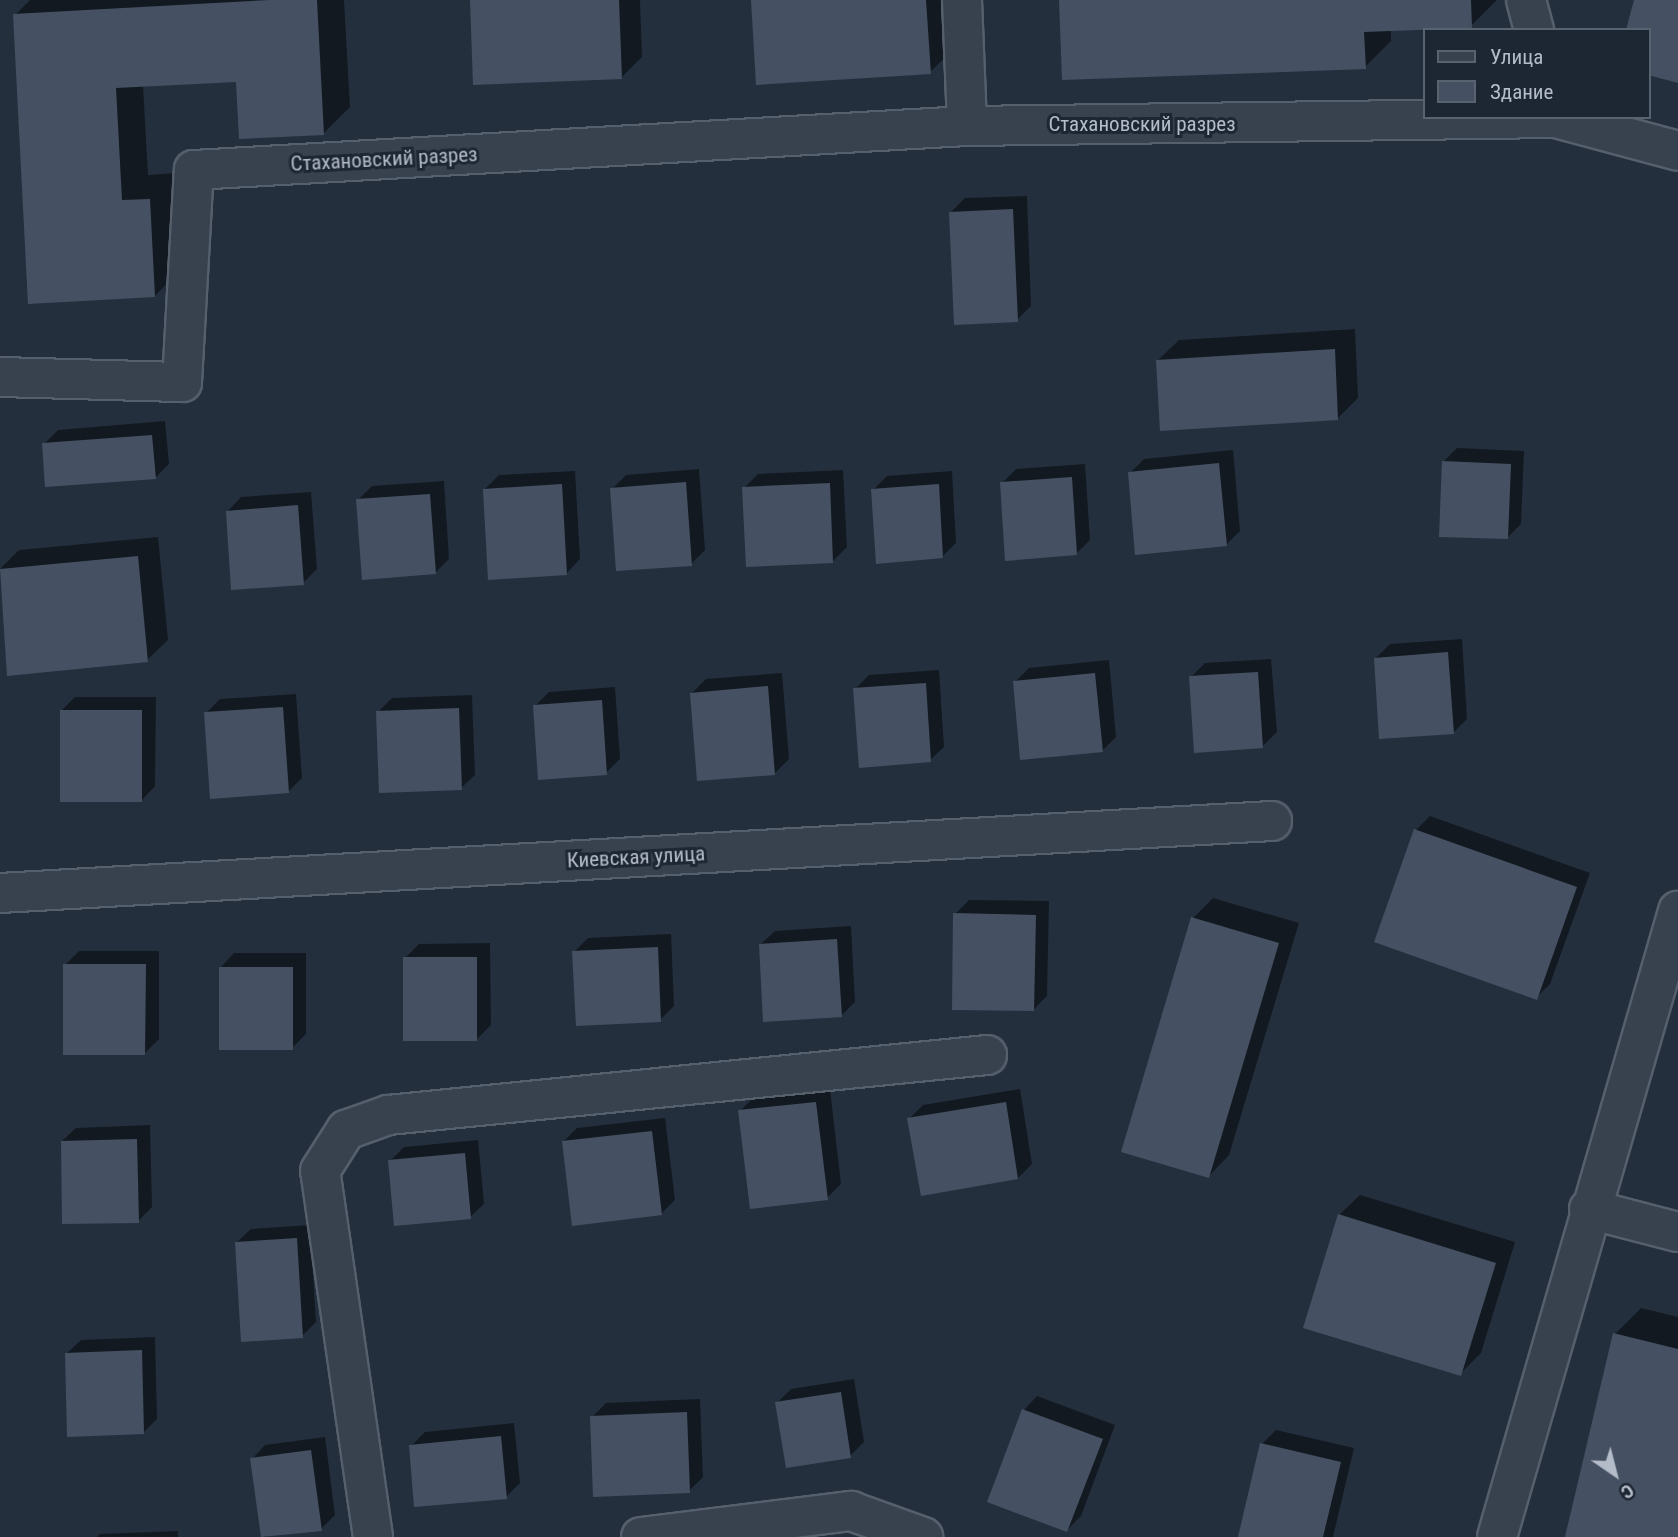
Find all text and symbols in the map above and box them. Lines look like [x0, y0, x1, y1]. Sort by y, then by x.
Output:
legend [1422, 28, 1650, 119]
text: Улица [1490, 45, 1543, 69]
text: Здание [1490, 80, 1553, 104]
street label: Стахановский разрез [1048, 111, 1236, 137]
street label: Стахановский разрез [290, 142, 478, 176]
street label: Киевская улица [566, 841, 706, 873]
north arrow [1580, 1439, 1650, 1509]
text: С [1616, 1479, 1638, 1504]

